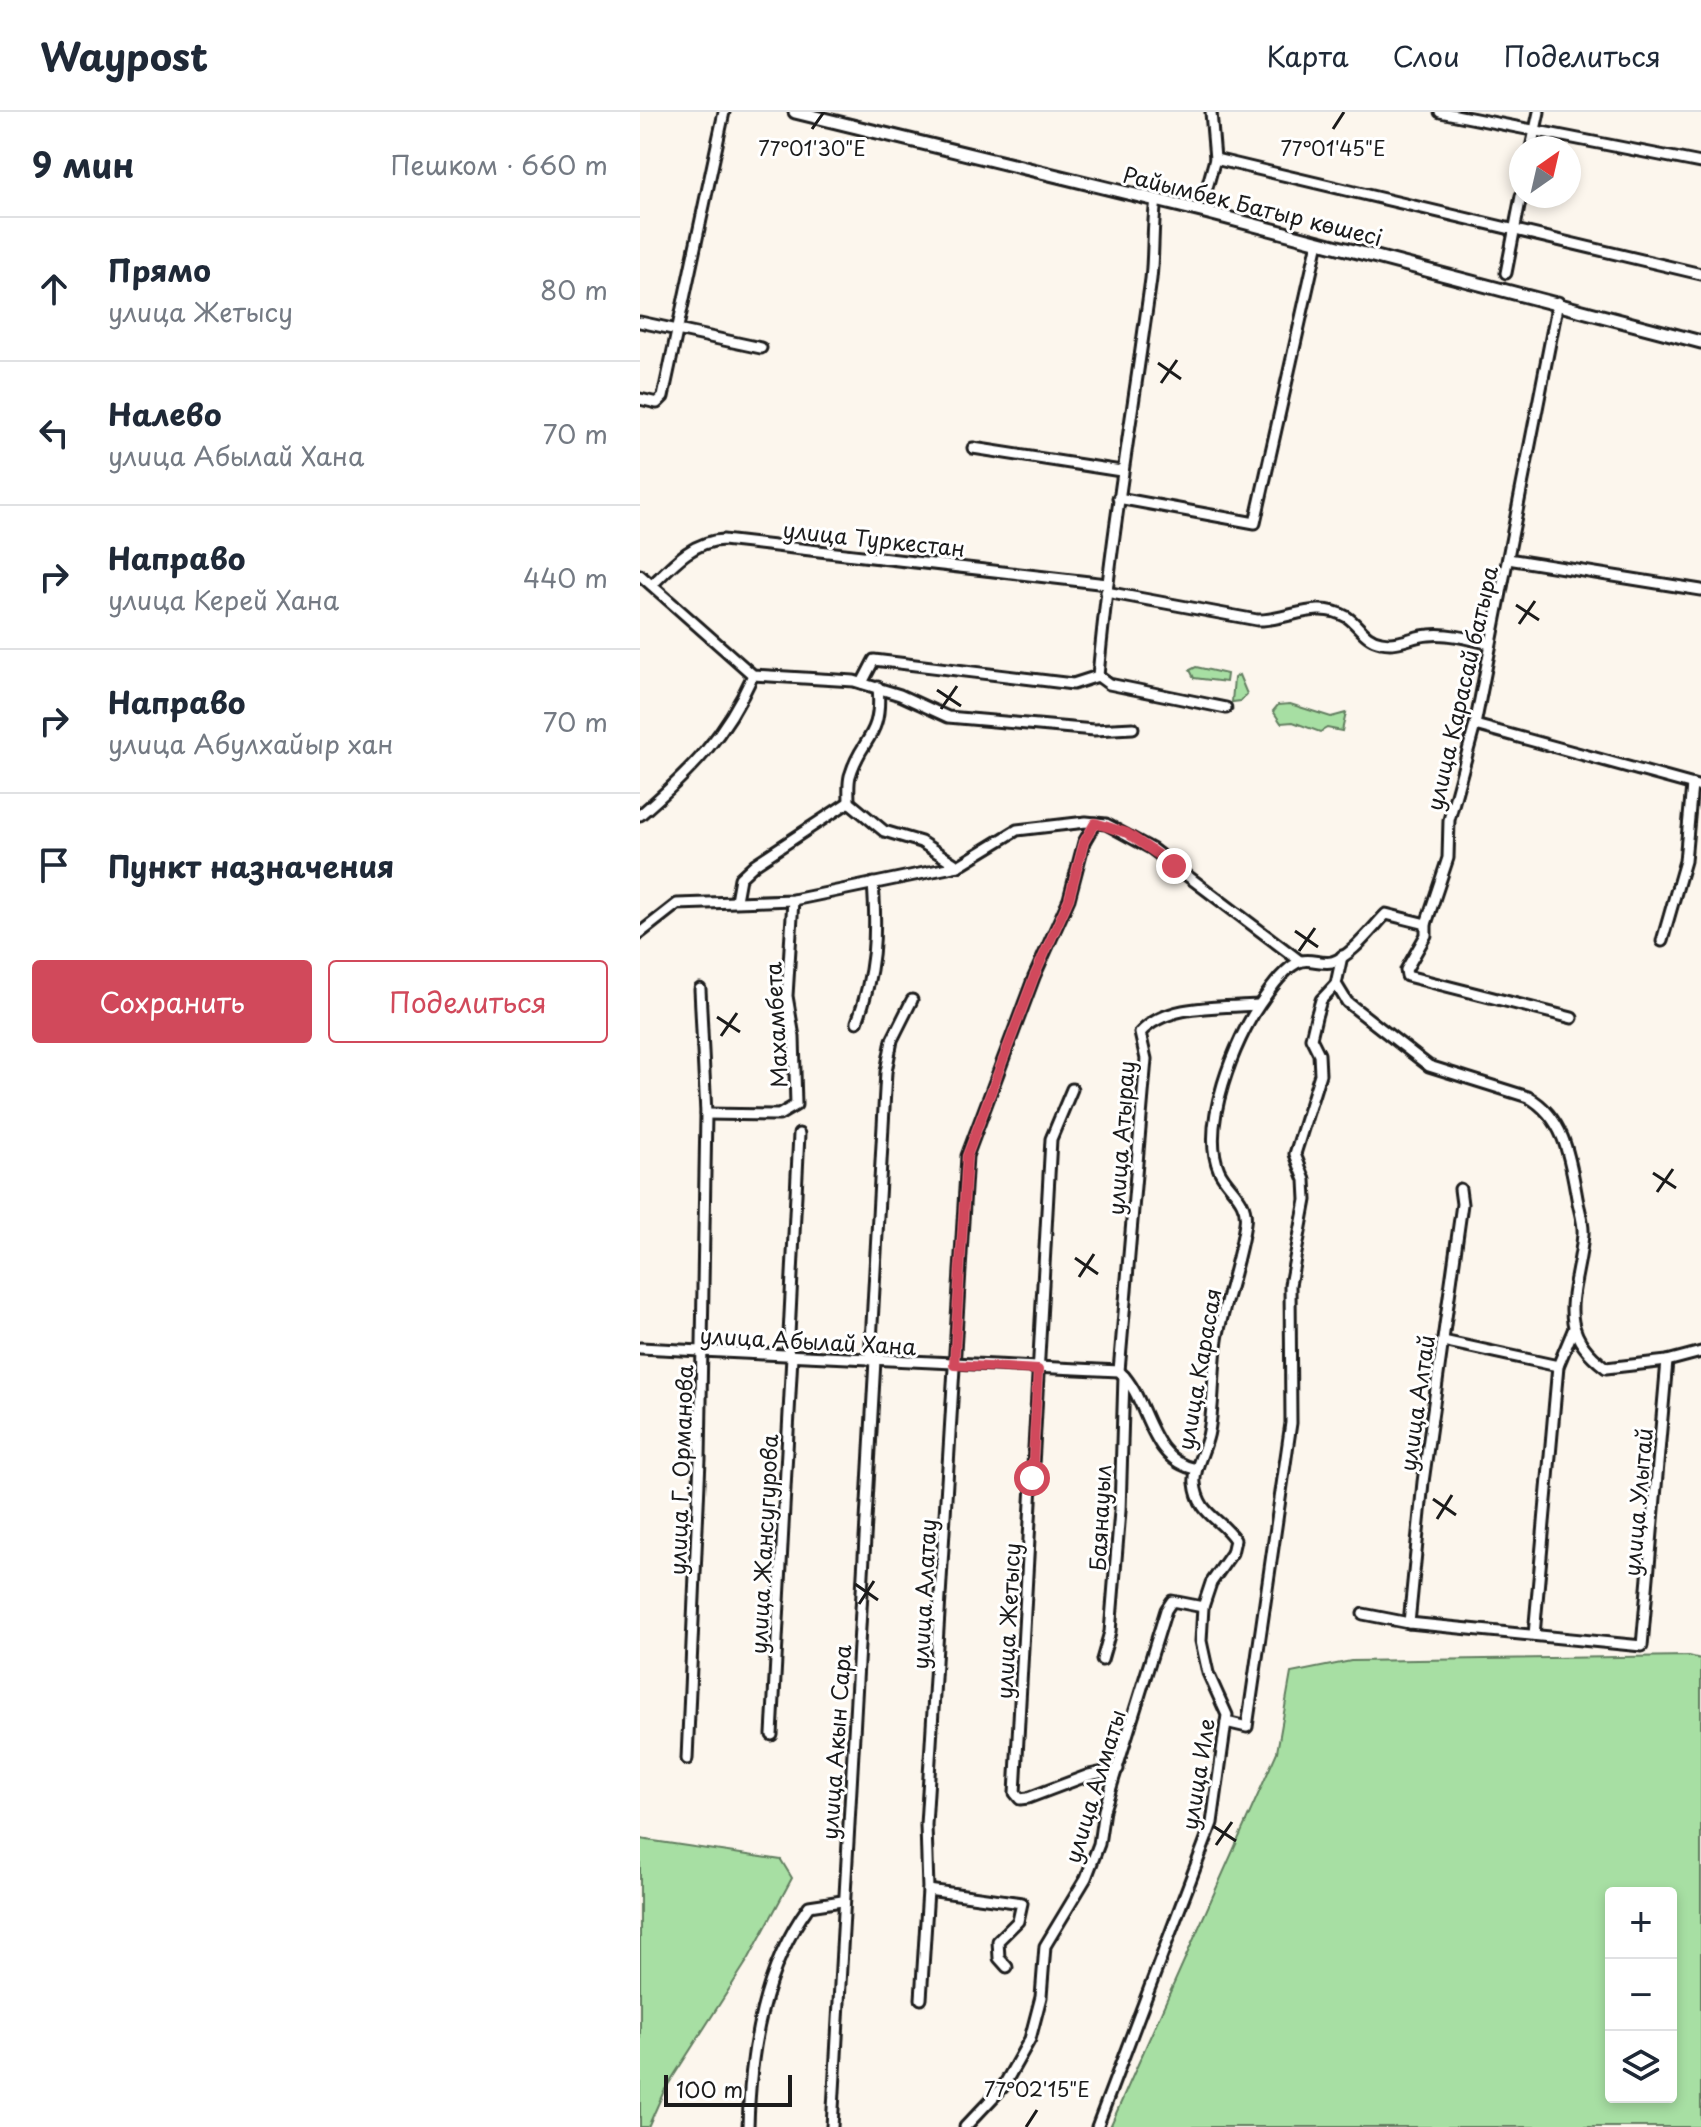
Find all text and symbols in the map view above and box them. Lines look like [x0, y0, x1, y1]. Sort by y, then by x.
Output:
text: Waypost [40, 27, 208, 84]
text: Карта [1266, 34, 1349, 77]
text: Слои [1393, 34, 1460, 77]
text: Поделиться [1504, 34, 1661, 77]
text: 77°01'30"E [758, 133, 866, 163]
text: 77°01'45"E [1280, 133, 1386, 163]
north arrow [1509, 136, 1581, 208]
text: 9 мин [32, 138, 134, 190]
text: Пешком · 660 m [391, 145, 608, 184]
street label: Райымбек Батыр көшесі [1120, 157, 1386, 253]
text: Прямо [108, 247, 211, 292]
icon: ahead [32, 267, 76, 311]
text: 80 m [540, 270, 608, 309]
text: улица Жетысу [108, 292, 293, 331]
text: Налево [108, 391, 222, 436]
icon: left [32, 411, 76, 455]
text: 70 m [543, 414, 608, 453]
text: улица Абылай Хана [108, 436, 364, 475]
street label: улица Туркестан [781, 512, 967, 564]
text: Направо [108, 535, 246, 580]
icon: right [32, 555, 76, 599]
text: 440 m [523, 558, 608, 597]
street label: улица Карасай батыра [1417, 562, 1505, 814]
text: улица Керей Хана [108, 580, 339, 619]
text: Направо [108, 679, 246, 724]
icon: right [32, 699, 76, 743]
text: 70 m [543, 702, 608, 741]
text: улица Абулхайыр хан [108, 724, 393, 763]
icon: arrive [32, 843, 76, 887]
text: Пункт назначения [108, 843, 394, 888]
route end [1156, 848, 1192, 884]
button: Сохранить [32, 960, 312, 1043]
button: Поделиться [328, 960, 608, 1043]
street label: Махамбета [755, 961, 795, 1089]
street label: улица Атырау [1098, 1060, 1142, 1216]
street label: улица Карасая [1168, 1285, 1228, 1453]
street label: улица Абылай Хана [699, 1318, 917, 1362]
street label: улица Алтай [1390, 1333, 1442, 1473]
street label: улица Г. Орманова [660, 1364, 700, 1576]
street label: улица Улытай [1614, 1426, 1660, 1578]
street label: улица Жансугурова [741, 1433, 785, 1655]
route start [1014, 1460, 1050, 1496]
street label: Баянауыл [1080, 1464, 1118, 1572]
street label: улица Алатау [903, 1518, 943, 1670]
street label: улица Жетысу [986, 1542, 1028, 1700]
street label: улица Акын Сара [812, 1643, 858, 1841]
street label: улица Алматы [1055, 1705, 1133, 1867]
street label: улица Иле [1172, 1716, 1222, 1832]
map controls [1605, 1887, 1677, 2103]
button: + [1605, 1887, 1677, 1959]
button: − [1605, 1959, 1677, 2031]
button: layers [1605, 2031, 1677, 2103]
scale bar [664, 2071, 792, 2107]
text: 100 m [676, 2072, 743, 2105]
text: 77°02'15"E [984, 2074, 1090, 2104]

